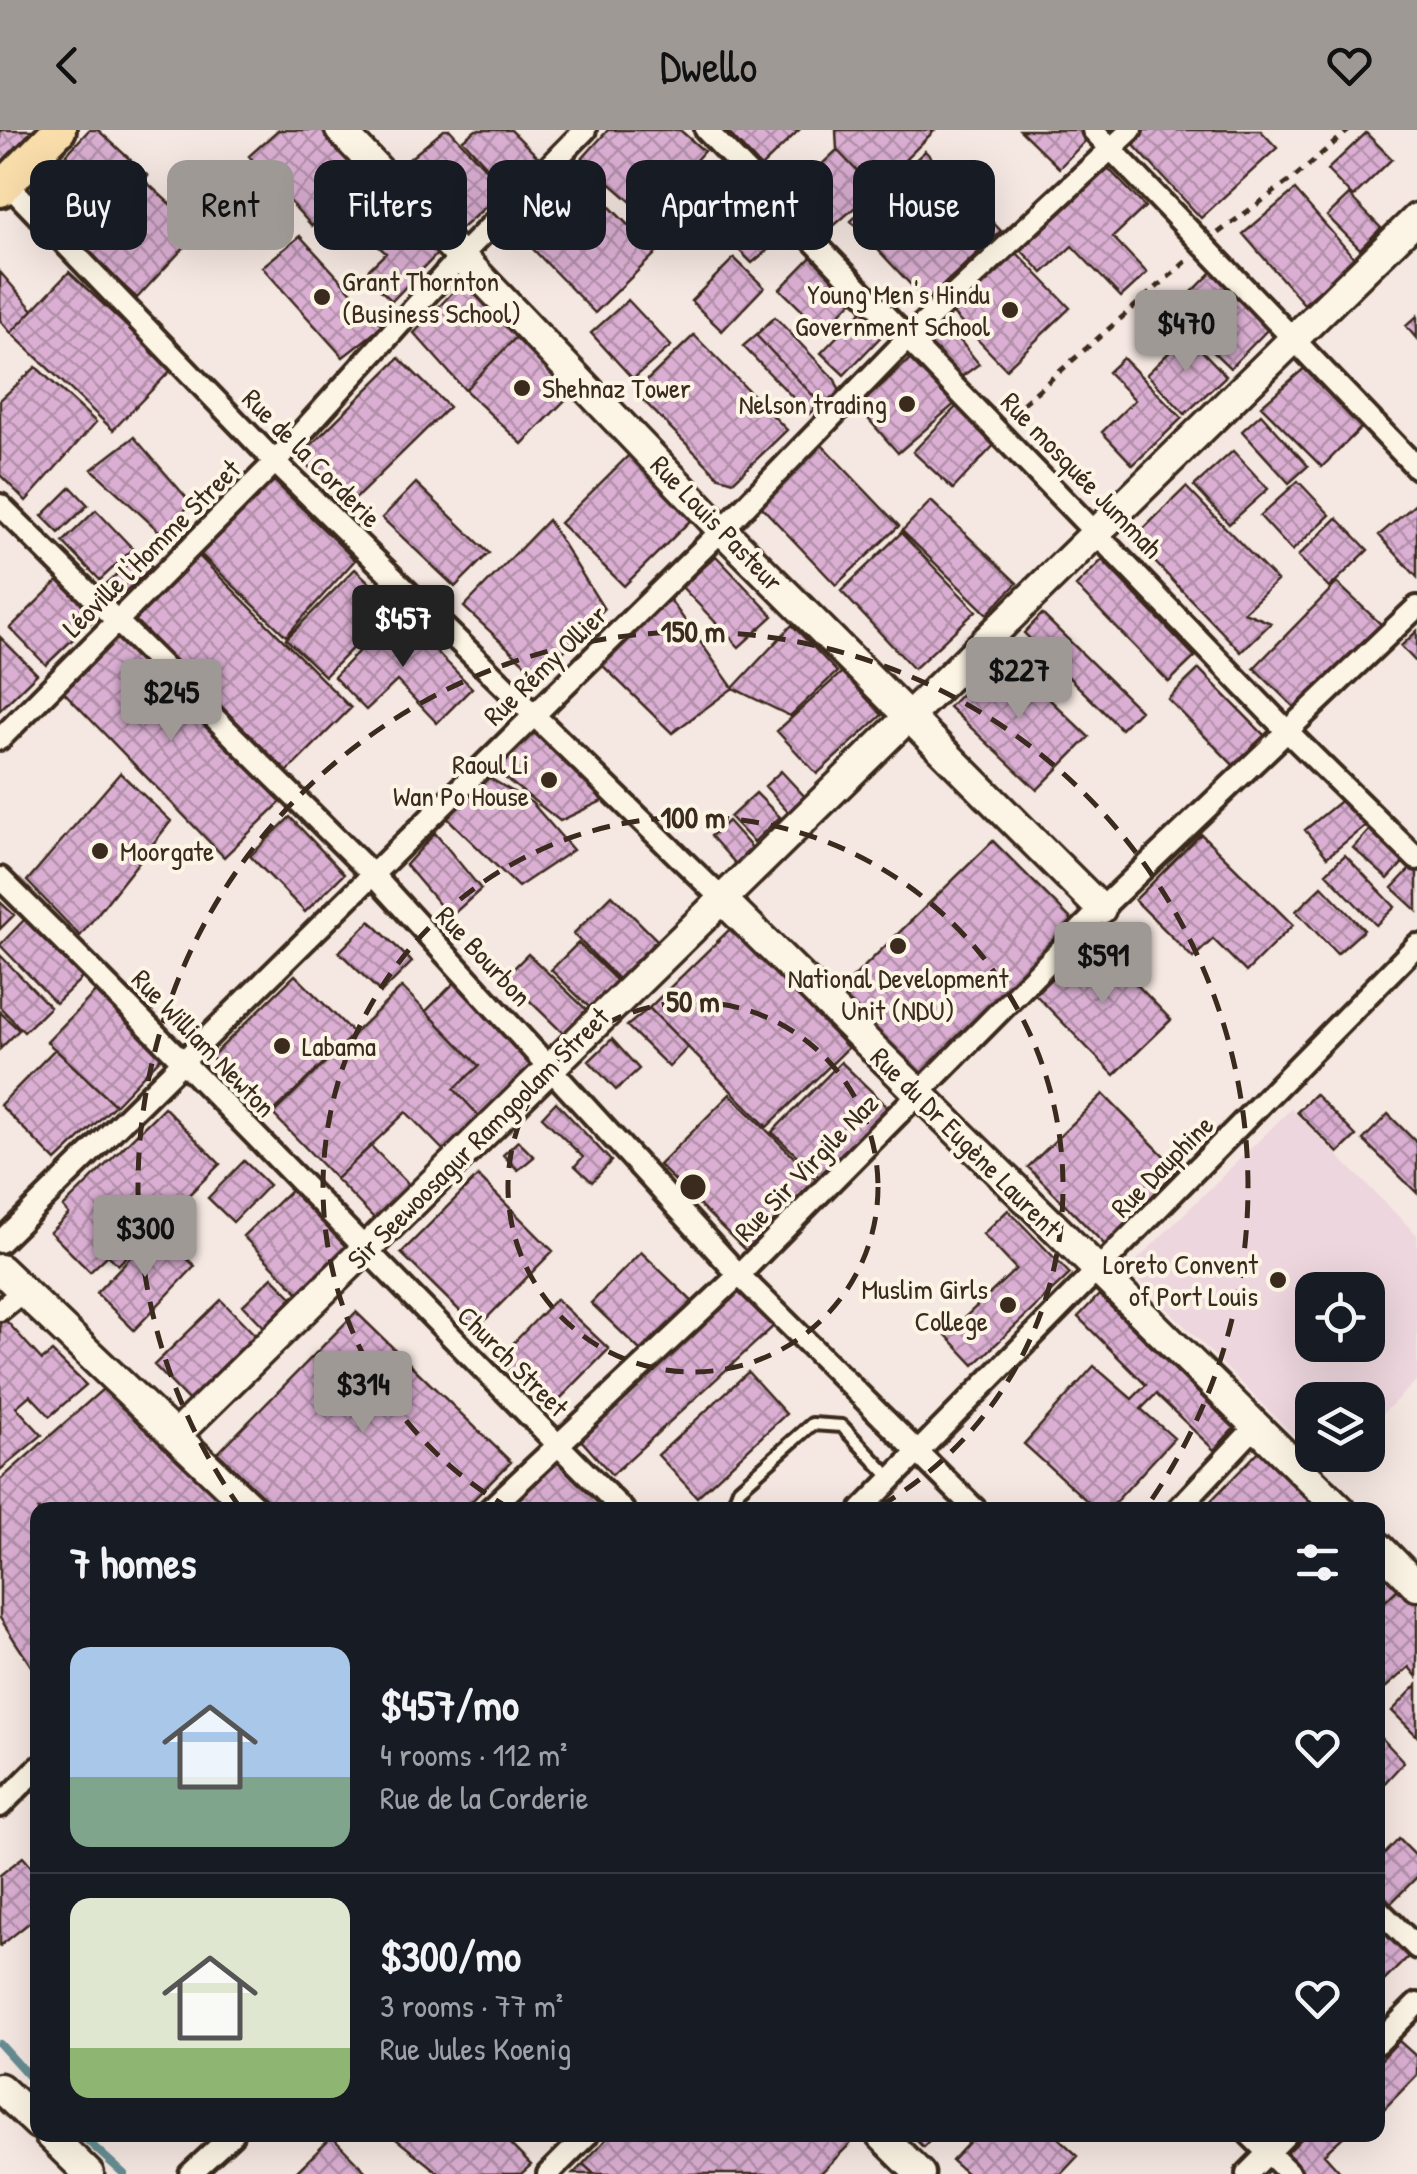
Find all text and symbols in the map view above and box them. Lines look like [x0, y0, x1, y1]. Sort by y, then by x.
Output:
text: Dwello [660, 35, 757, 96]
icon: back [40, 38, 95, 93]
icon: heart [1322, 38, 1377, 93]
chip: Buy [30, 160, 147, 250]
chip: Rent [167, 160, 294, 250]
chip: Filters [314, 160, 467, 250]
chip: New [487, 160, 606, 250]
chip: Apartment [626, 160, 833, 250]
chip: House [853, 160, 995, 250]
place label: Grant Thornton (Business School) [342, 262, 521, 332]
place label: Young Men's Hindu Government School [795, 275, 991, 345]
marker: Grant Thornton (Business School) [311, 286, 333, 308]
pin: $470 [1127, 290, 1245, 375]
marker: Young Men's Hindu Government School [999, 299, 1021, 321]
text: $470 [1157, 301, 1215, 344]
place label: Shehnaz Tower [542, 369, 691, 407]
marker: Shehnaz Tower [511, 377, 533, 399]
street label: Rue de la Corderie [234, 380, 390, 536]
street label: Rue mosquée Jummah [993, 383, 1172, 567]
place label: Nelson trading [739, 385, 887, 423]
marker: Nelson trading [896, 393, 918, 415]
street label: Rue Louis Pasteur [642, 447, 792, 600]
street label: Léoville l'Homme Street [54, 450, 249, 645]
pin: $457 [344, 585, 462, 670]
text: $457 [374, 596, 432, 639]
street label: Rue Rémy Ollier [475, 596, 615, 734]
text: 150 m [661, 611, 725, 651]
pin: $227 [960, 637, 1078, 722]
text: $227 [988, 648, 1050, 691]
pin: $245 [112, 659, 230, 744]
text: $245 [143, 670, 199, 713]
place label: Raoul Li Wan Po House [393, 745, 529, 815]
marker: Raoul Li Wan Po House [538, 769, 560, 791]
text: 100 m [660, 797, 726, 837]
place label: Moorgate [120, 832, 214, 870]
marker: Moorgate [89, 840, 111, 862]
street label: Rue Bourbon [428, 898, 540, 1014]
pin: $591 [1044, 922, 1162, 1007]
text: $591 [1076, 933, 1130, 976]
marker: National Development Unit (NDU) [887, 935, 909, 957]
place label: National Development Unit (NDU) [788, 959, 1009, 1029]
street label: Rue William Newton [124, 961, 284, 1125]
text: 50 m [666, 981, 720, 1021]
street label: Sir Seewoosagur Ramgoolam Street [339, 998, 618, 1277]
place label: Labama [302, 1027, 376, 1065]
marker: Labama [271, 1035, 293, 1057]
street label: Rue du Dr Eugène Laurent [862, 1038, 1070, 1246]
street label: Rue Sir Virgile Naz [726, 1085, 886, 1249]
street label: Rue Dauphine [1102, 1106, 1222, 1226]
centre of rings [675, 1169, 711, 1205]
pin: $300 [86, 1195, 204, 1280]
text: $300 [115, 1206, 175, 1249]
place label: Loreto Convent of Port Louis [1103, 1245, 1258, 1315]
marker: Loreto Convent of Port Louis [1267, 1269, 1289, 1291]
place label: Muslim Girls College [861, 1270, 988, 1340]
map controls [1295, 1272, 1385, 1472]
button: locate [1295, 1272, 1385, 1362]
marker: Muslim Girls College [997, 1294, 1019, 1316]
street label: Church Street [449, 1297, 577, 1425]
pin: $314 [304, 1351, 422, 1436]
text: $314 [336, 1362, 390, 1405]
button: layers [1295, 1382, 1385, 1472]
text: 7 homes [70, 1534, 196, 1591]
icon: filters [1290, 1535, 1345, 1590]
text: $457/mo [380, 1676, 519, 1733]
icon: home [150, 1687, 270, 1807]
icon: heart [1290, 1720, 1345, 1775]
text: 4 rooms · 112 m² [380, 1733, 567, 1776]
text: Rue de la Corderie [380, 1776, 589, 1819]
text: $300/mo [380, 1927, 521, 1984]
icon: home [150, 1938, 270, 2058]
icon: heart [1290, 1971, 1345, 2026]
text: 3 rooms · 77 m² [380, 1984, 563, 2027]
text: Rue Jules Koenig [380, 2027, 571, 2070]

